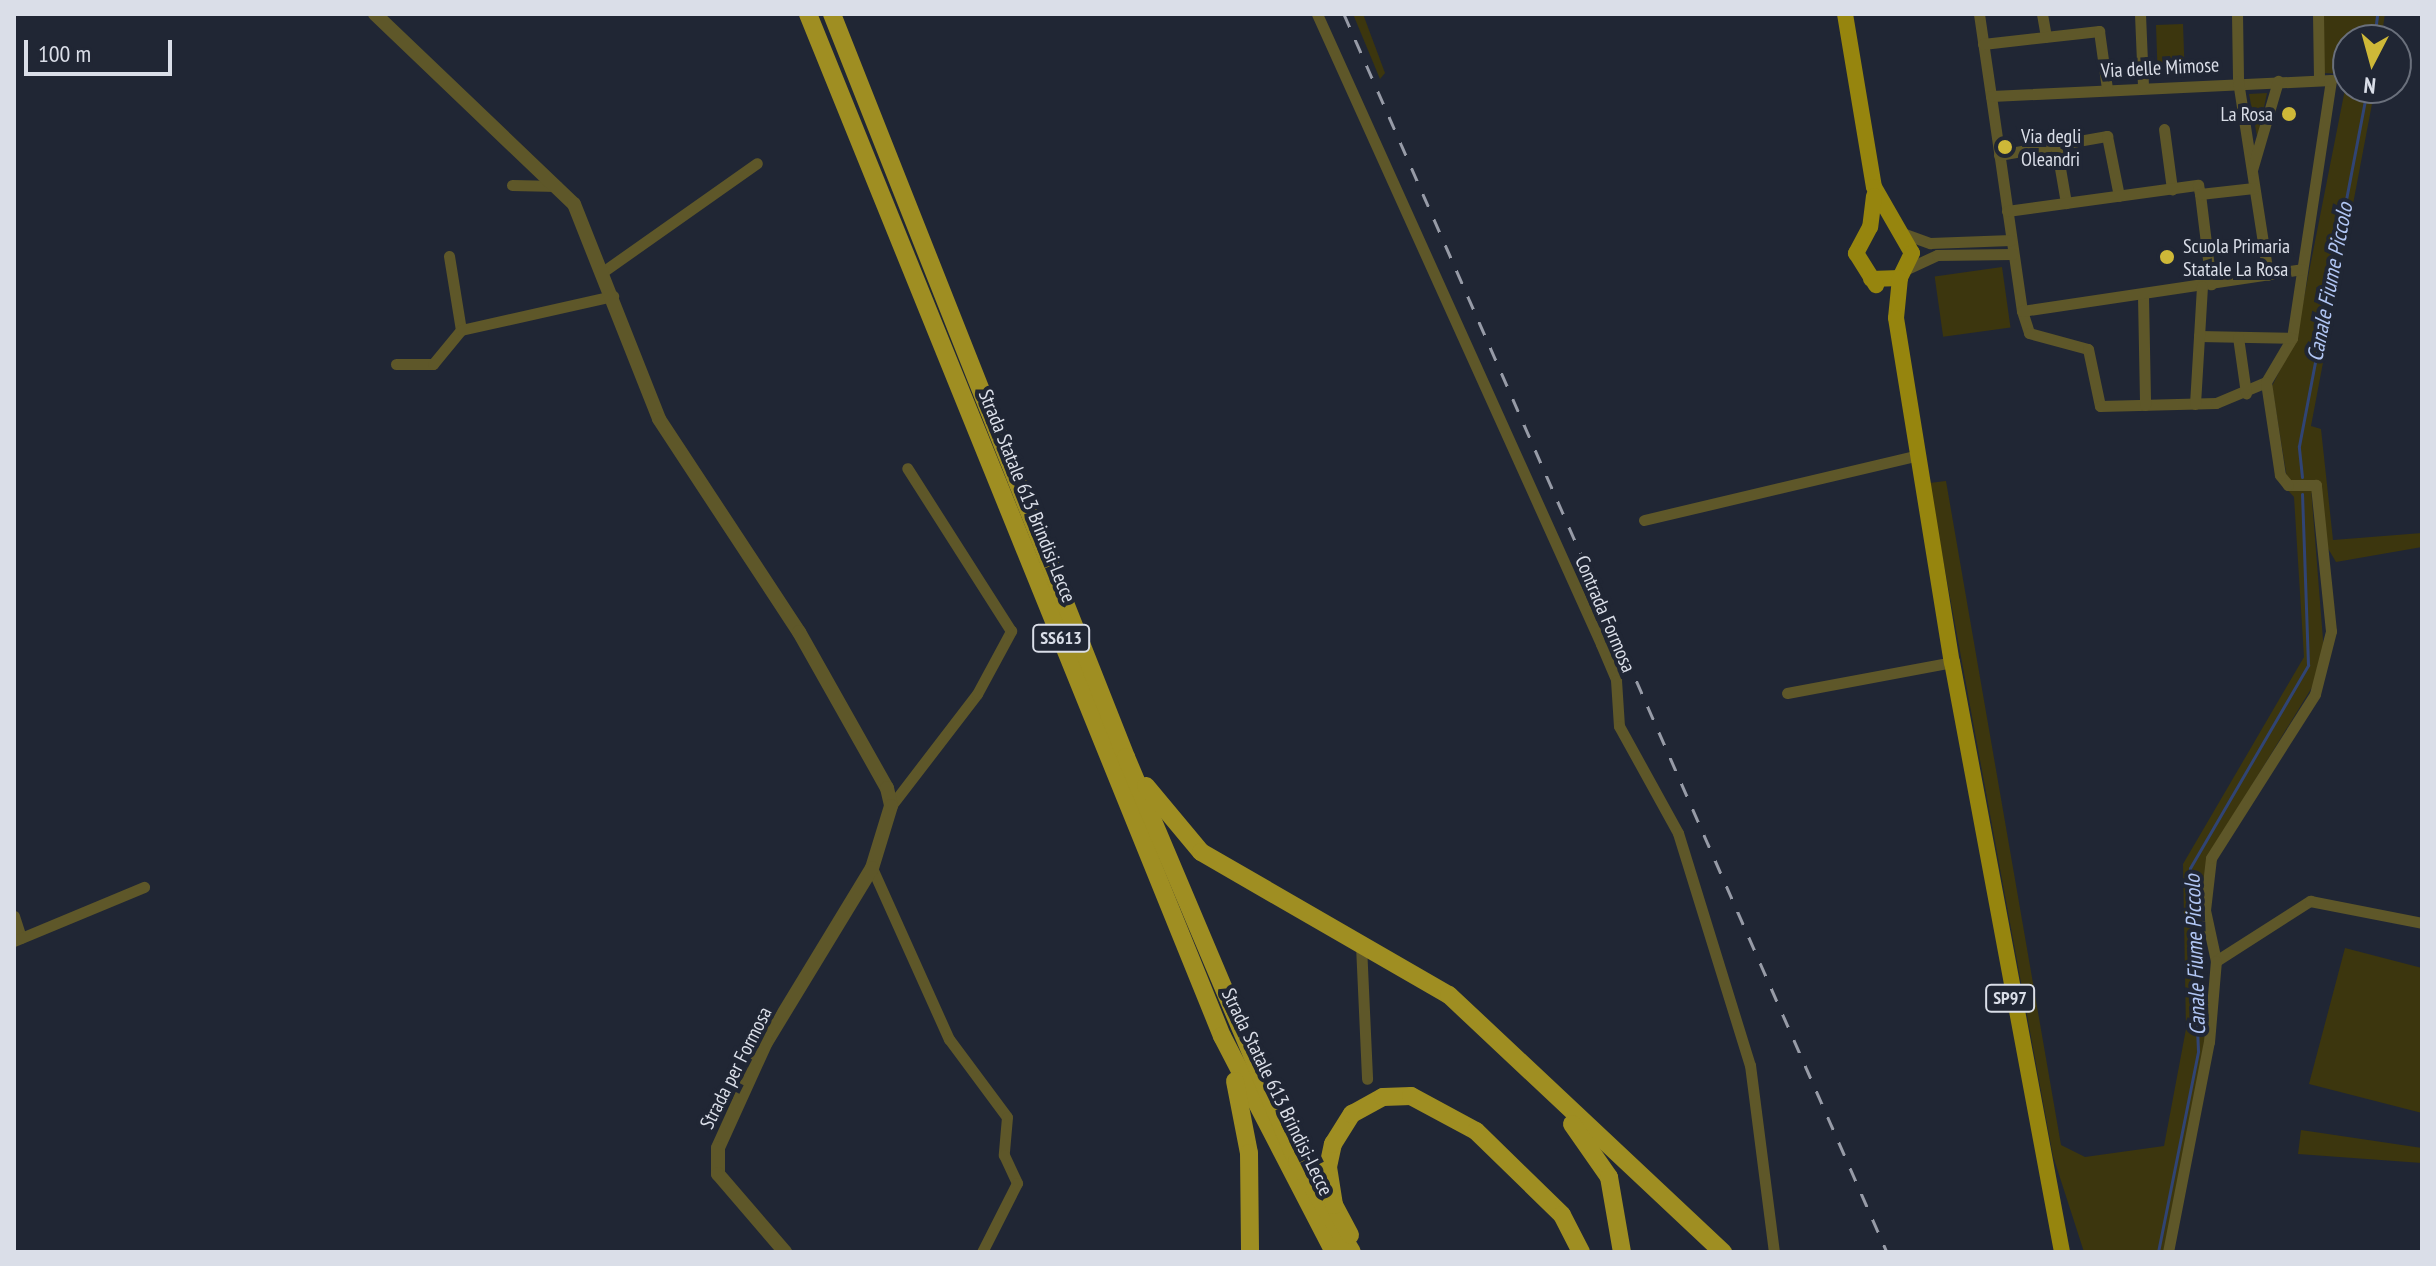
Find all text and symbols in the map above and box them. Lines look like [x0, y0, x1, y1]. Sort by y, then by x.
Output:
scale bar [28, 24, 176, 74]
north arrow [2332, 24, 2412, 104]
text: 100 m [38, 38, 91, 69]
street label: Via delle Mimose [2100, 53, 2220, 83]
text: N [2362, 71, 2377, 100]
place label: La Rosa [2221, 102, 2273, 126]
marker: La Rosa [2280, 105, 2298, 123]
place label: Via degli Oleandri [2021, 124, 2081, 171]
marker: Via degli Oleandri [1996, 138, 2014, 156]
water label: Canale Fiume Piccolo [2302, 200, 2358, 364]
place label: Scuola Primaria Statale La Rosa [2183, 234, 2290, 281]
marker: Scuola Primaria Statale La Rosa [2158, 248, 2176, 266]
street label: Strada Statale 613 Brindisi-Lecce [973, 386, 1081, 606]
street label: Contrada Formosa [1570, 552, 1640, 676]
road number: SS613 [1031, 624, 1091, 652]
water label: Canale Fiume Piccolo [2179, 874, 2211, 1036]
street label: Strada Statale 613 Brindisi-Lecce [1216, 984, 1338, 1200]
road number: SP97 [1984, 984, 2036, 1012]
street label: Strada per Formosa [695, 1003, 777, 1133]

